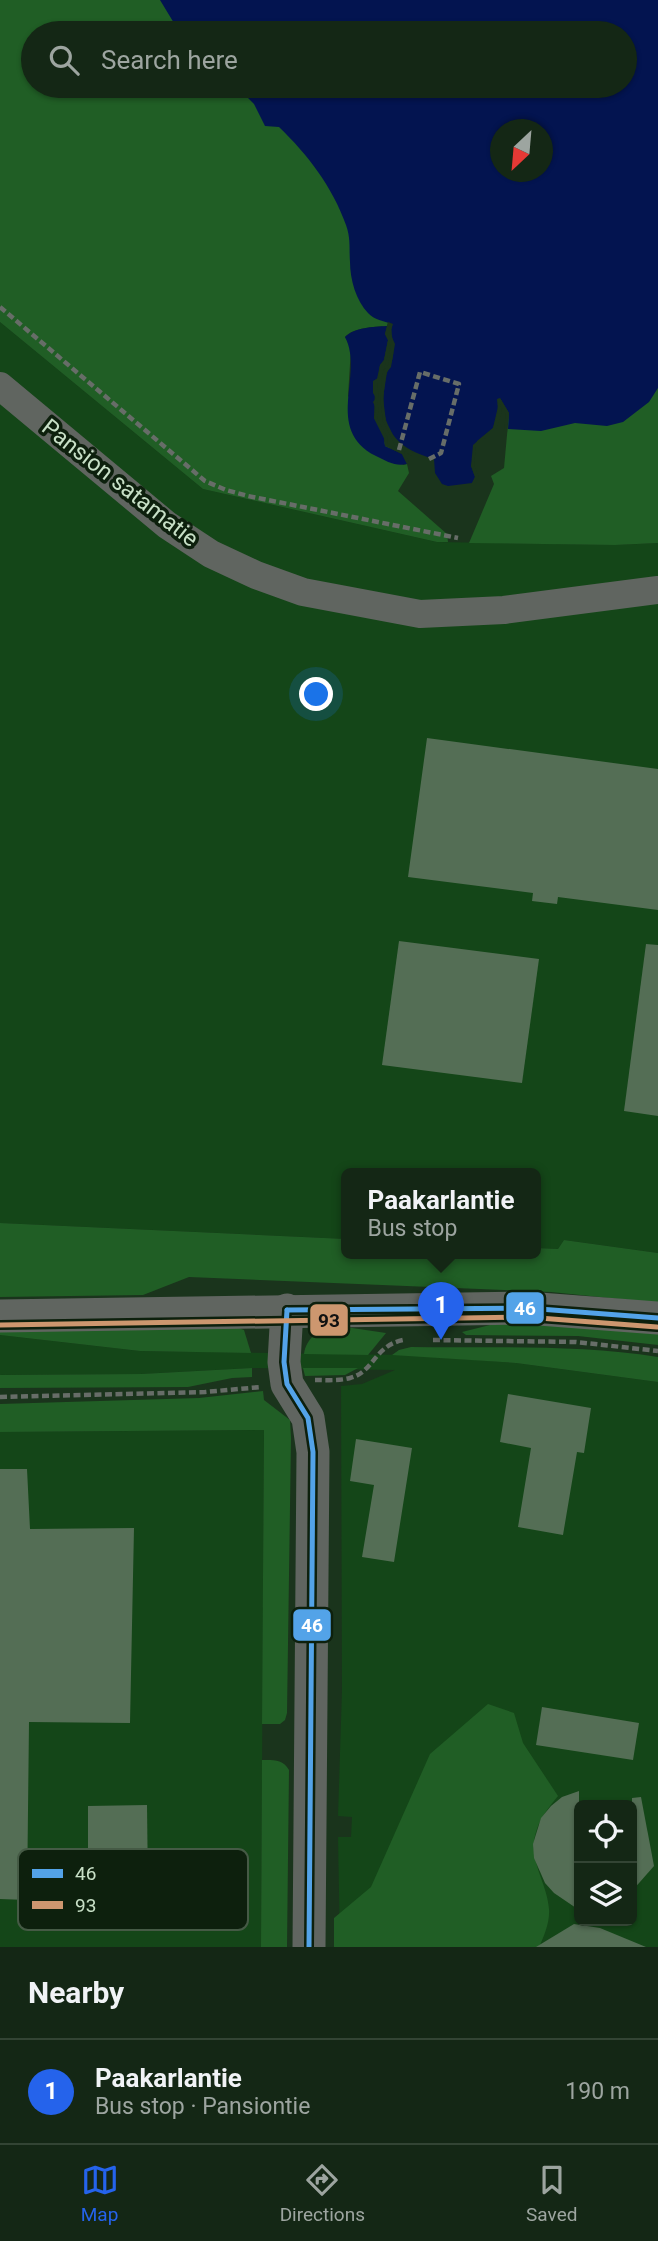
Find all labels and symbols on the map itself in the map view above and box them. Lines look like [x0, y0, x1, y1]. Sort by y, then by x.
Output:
north arrow [490, 119, 553, 182]
street label: Pansion satamatie [36, 414, 204, 552]
your location [299, 677, 333, 711]
pin: 1 [418, 1282, 464, 1340]
line badge: 46 [505, 1291, 545, 1325]
text: 46 [514, 1297, 536, 1320]
line badge: 93 [309, 1303, 349, 1337]
text: 93 [318, 1309, 340, 1332]
line badge: 46 [292, 1608, 332, 1642]
text: 46 [301, 1614, 323, 1637]
legend [18, 1849, 248, 1930]
text: 46 [75, 1862, 96, 1885]
text: 93 [75, 1894, 96, 1917]

